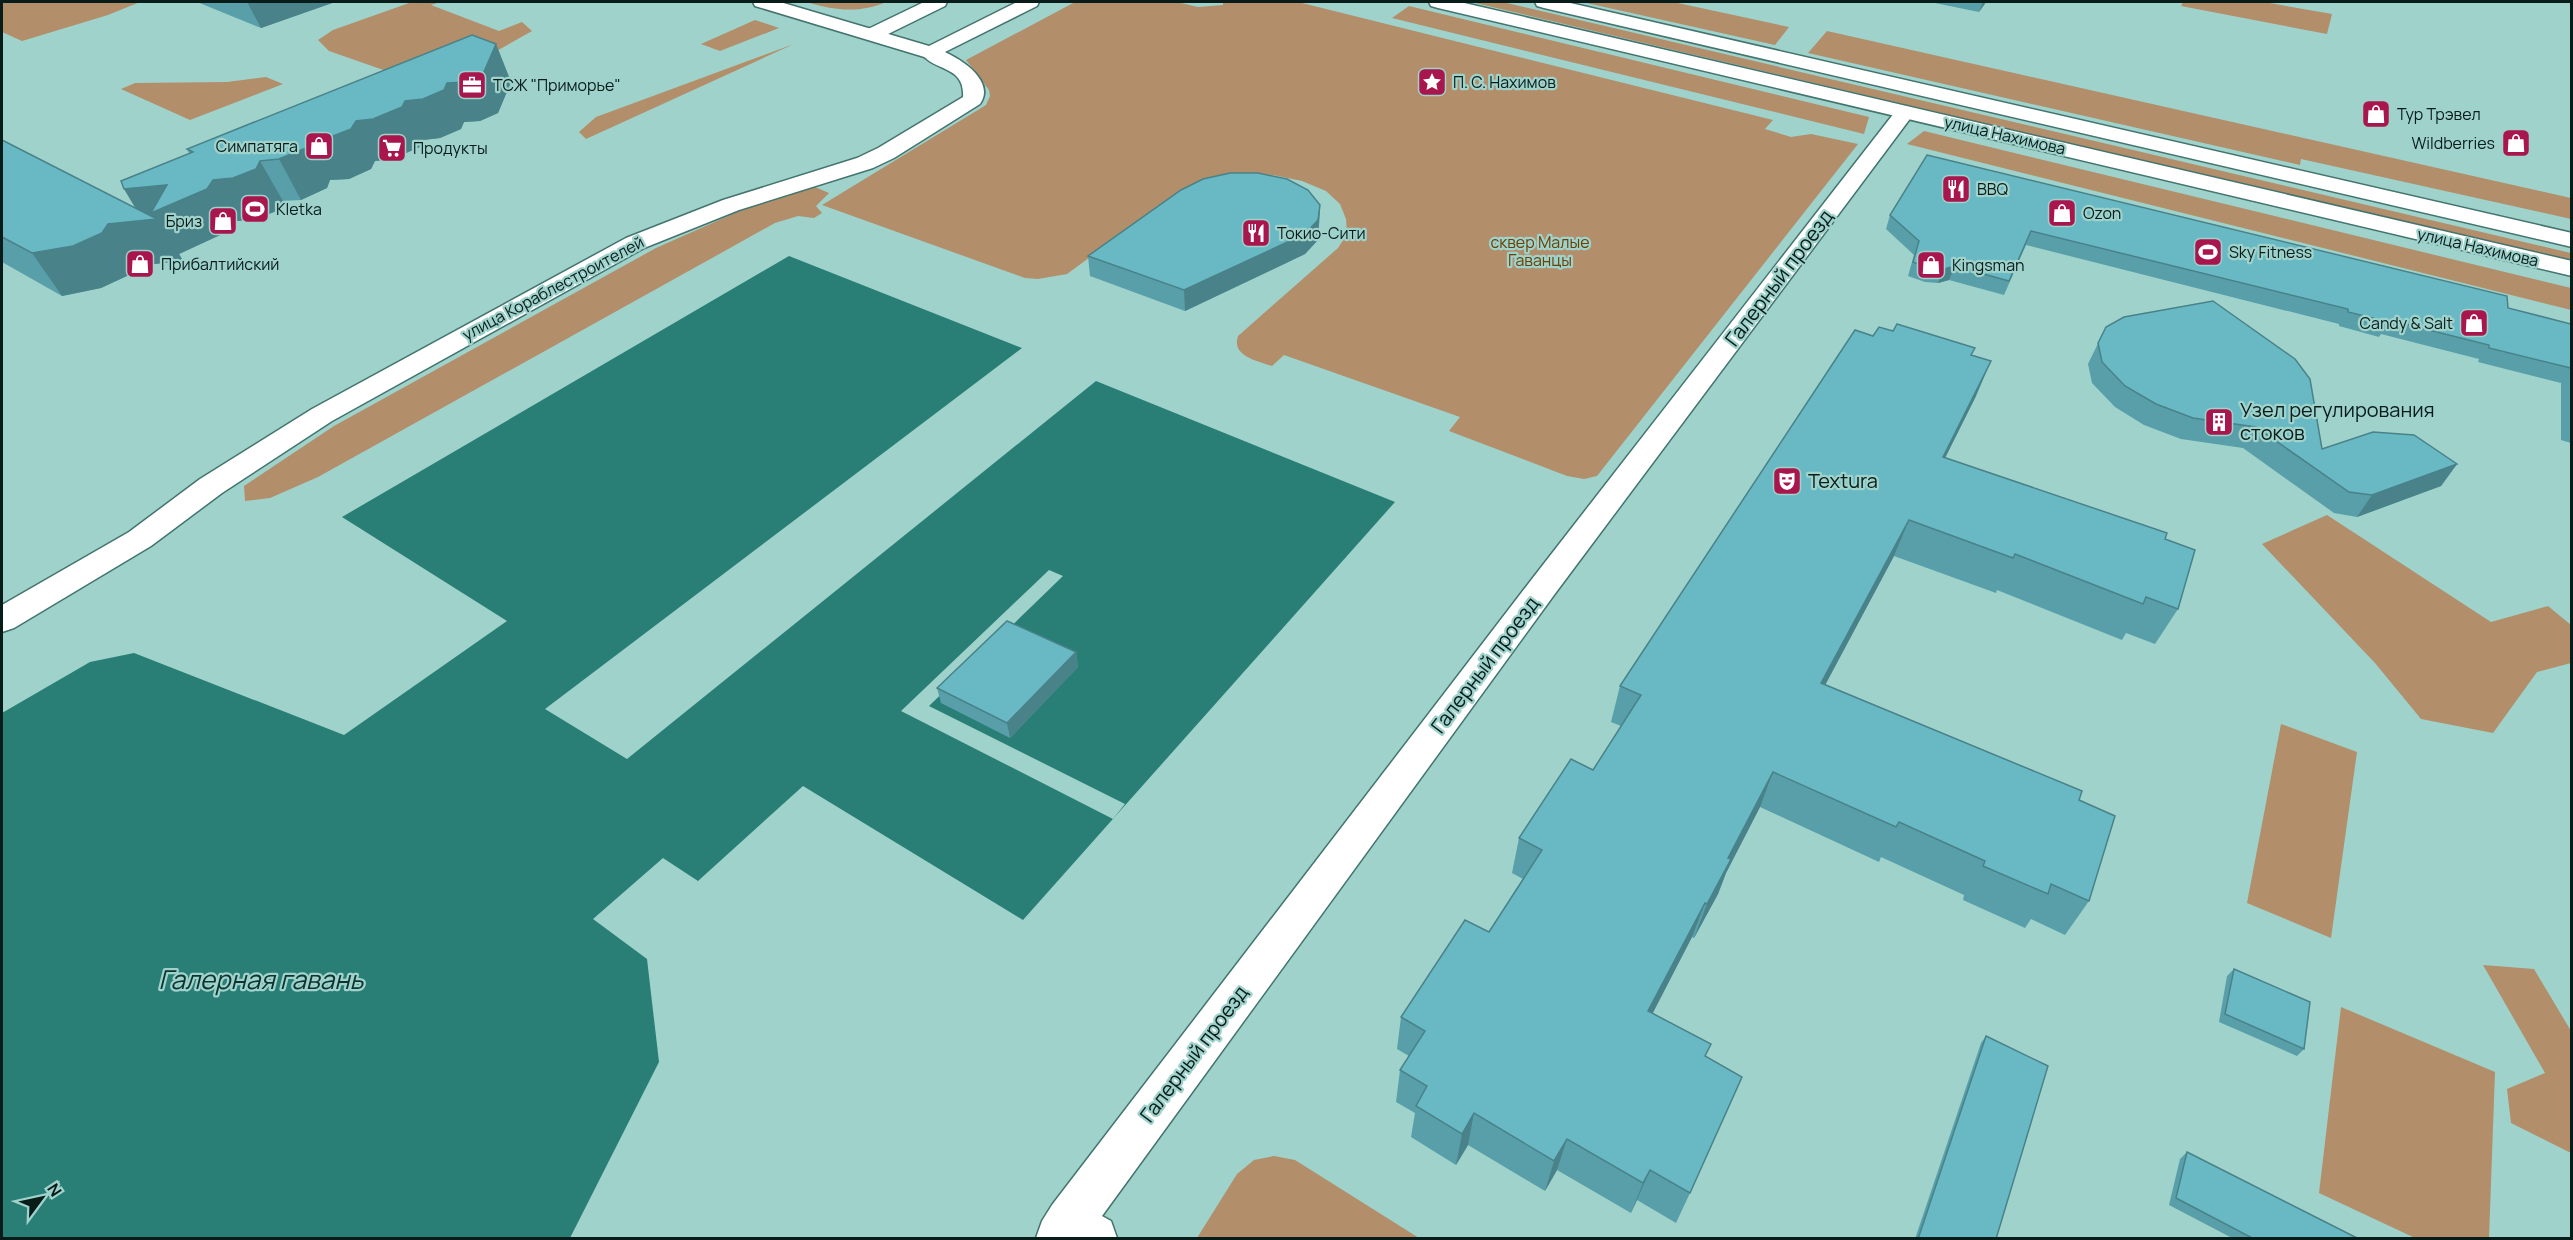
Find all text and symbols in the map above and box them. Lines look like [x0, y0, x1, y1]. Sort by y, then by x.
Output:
place icon: П. С. Нахимов [1416, 66, 1448, 98]
office icon: ТСЖ "Приморье" [456, 69, 488, 101]
place label: П. С. Нахимов [1453, 71, 1556, 93]
place label: ТСЖ "Приморье" [493, 74, 621, 96]
shop icon: Тур Трэвел [2360, 98, 2392, 130]
place label: Тур Трэвел [2397, 103, 2481, 125]
street label: улица Нахимова [1942, 110, 2068, 160]
shop icon: Wildberries [2500, 127, 2532, 159]
shop icon: Симпатяга [303, 130, 335, 162]
supermarket icon: Продукты [376, 132, 408, 164]
place label: Wildberries [2412, 132, 2495, 154]
place label: Симпатяга [216, 135, 298, 157]
place label: Продукты [413, 137, 488, 159]
restaurant icon: BBQ [1940, 173, 1972, 205]
place label: BBQ [1977, 178, 2009, 200]
sports icon: Kletka [239, 193, 271, 225]
shop icon: Ozon [2046, 197, 2078, 229]
place label: Kletka [276, 198, 322, 220]
place label: Ozon [2083, 202, 2121, 224]
street label: Галерный проезд [1718, 204, 1839, 351]
shop icon: Бриз [207, 205, 239, 237]
place label: Бриз [166, 210, 202, 232]
restaurant icon: Токио-Сити [1240, 217, 1272, 249]
place label: Токио-Сити [1277, 222, 1366, 244]
street label: улица Нахимова [2415, 222, 2541, 272]
street label: улица Кораблестроителей [458, 231, 648, 345]
park label: сквер Малые Гаванцы [1491, 231, 1590, 271]
sports icon: Sky Fitness [2192, 236, 2224, 268]
place label: Sky Fitness [2229, 241, 2312, 263]
shop icon: Прибалтийский [124, 248, 156, 280]
shop icon: Kingsman [1915, 249, 1947, 281]
place label: Прибалтийский [161, 253, 279, 275]
place label: Kingsman [1952, 254, 2025, 276]
shop icon: Candy & Salt [2458, 307, 2490, 339]
place label: Candy & Salt [2360, 312, 2453, 334]
place label: Узел регулирования стоков [2240, 396, 2435, 446]
building icon: Узел регулирования стоков [2203, 406, 2235, 438]
theatre icon: Textura [1771, 465, 1803, 497]
place label: Textura [1808, 467, 1878, 494]
street label: Галерный проезд [1424, 591, 1545, 738]
water label: Галерная гавань [159, 961, 365, 997]
street label: Галерный проезд [1133, 980, 1254, 1127]
north arrow [12, 1168, 72, 1228]
text: N [42, 1179, 67, 1201]

